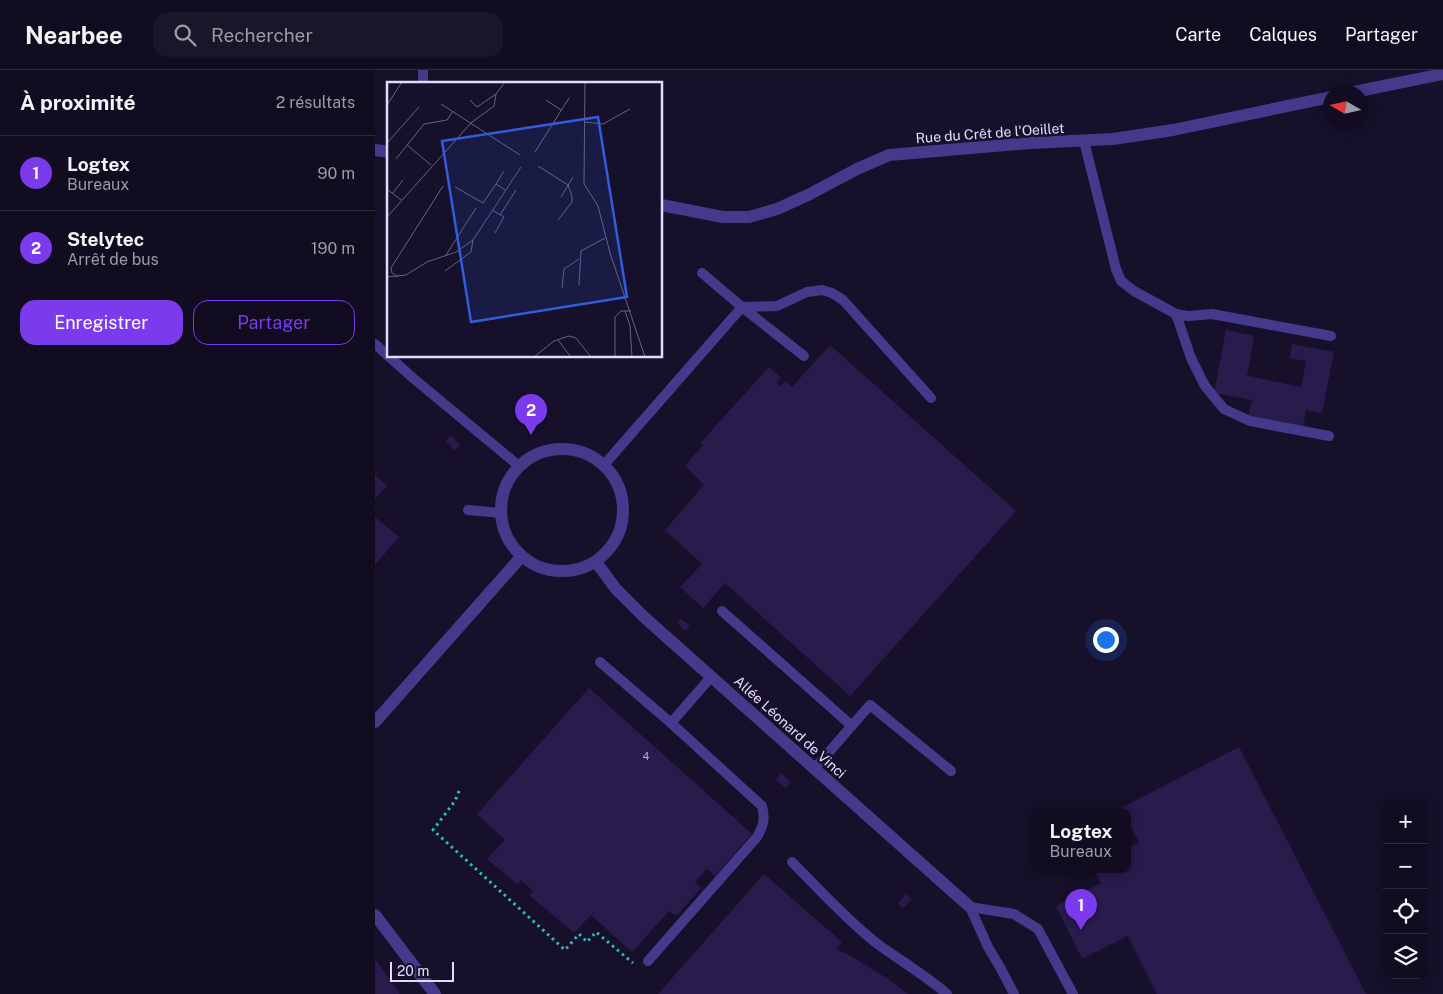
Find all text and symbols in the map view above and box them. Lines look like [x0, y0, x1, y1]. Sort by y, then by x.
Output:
search box [153, 12, 503, 57]
text: Nearbee [25, 21, 123, 49]
icon: search [171, 21, 199, 49]
text: Rechercher [211, 24, 313, 46]
text: Carte [1175, 24, 1221, 45]
text: Calques [1249, 24, 1317, 45]
text: Partager [1345, 24, 1418, 45]
inset map [387, 82, 663, 358]
north arrow [1323, 85, 1368, 130]
text: À proximité [20, 90, 136, 115]
text: 2 résultats [276, 93, 355, 112]
street label: Rue du Crêt de l'Oeillet [915, 120, 1065, 146]
text: Logtex [67, 153, 130, 175]
text: 1 [33, 164, 39, 183]
text: 90 m [318, 164, 355, 183]
text: Bureaux [67, 175, 129, 194]
text: Stelytec [67, 228, 144, 250]
text: 2 [31, 239, 41, 258]
text: 190 m [311, 239, 355, 258]
text: Arrêt de bus [67, 250, 159, 269]
button: Enregistrer [20, 300, 183, 345]
button: Partager [193, 300, 355, 345]
pin: 2 [515, 394, 547, 435]
your location [1093, 627, 1119, 653]
street label: Allée Léonard de Vinci [731, 673, 849, 781]
house number: 4 [643, 750, 650, 762]
map controls [1383, 799, 1428, 979]
button: + [1383, 799, 1428, 844]
popup [1031, 808, 1131, 873]
text: Logtex [1050, 820, 1112, 842]
text: Bureaux [1050, 842, 1112, 861]
button: − [1383, 844, 1428, 889]
pin: 1 [1065, 889, 1097, 930]
button: locate [1383, 889, 1428, 934]
button: layers [1383, 934, 1428, 979]
scale bar [390, 959, 454, 982]
text: 20 m [397, 963, 429, 979]

